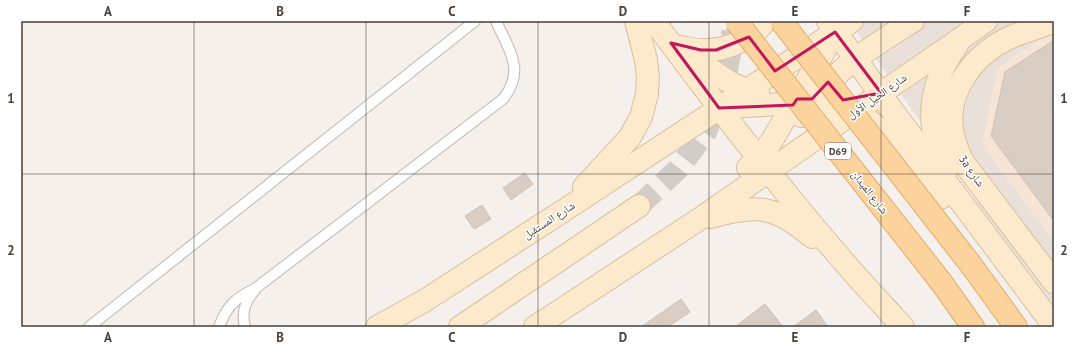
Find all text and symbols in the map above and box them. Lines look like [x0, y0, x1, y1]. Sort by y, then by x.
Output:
text: A [104, 3, 112, 20]
text: B [276, 3, 284, 20]
text: C [448, 3, 456, 20]
text: D [619, 3, 627, 20]
text: E [792, 3, 799, 20]
text: F [964, 3, 971, 20]
street label: شارع الخيل الأول [845, 70, 909, 122]
text: 1 [7, 90, 15, 107]
text: 1 [1060, 90, 1068, 107]
road number: D69 [825, 143, 851, 159]
street label: 3a شارع [956, 153, 988, 189]
street label: شارع الميدان [849, 167, 891, 217]
street label: شارع المستقبل [521, 198, 577, 242]
text: 2 [7, 242, 15, 259]
text: 2 [1060, 242, 1068, 259]
text: A [104, 329, 112, 346]
text: B [276, 329, 284, 346]
text: C [448, 329, 456, 346]
text: D [619, 329, 627, 346]
text: E [792, 329, 799, 346]
text: F [964, 329, 971, 346]

